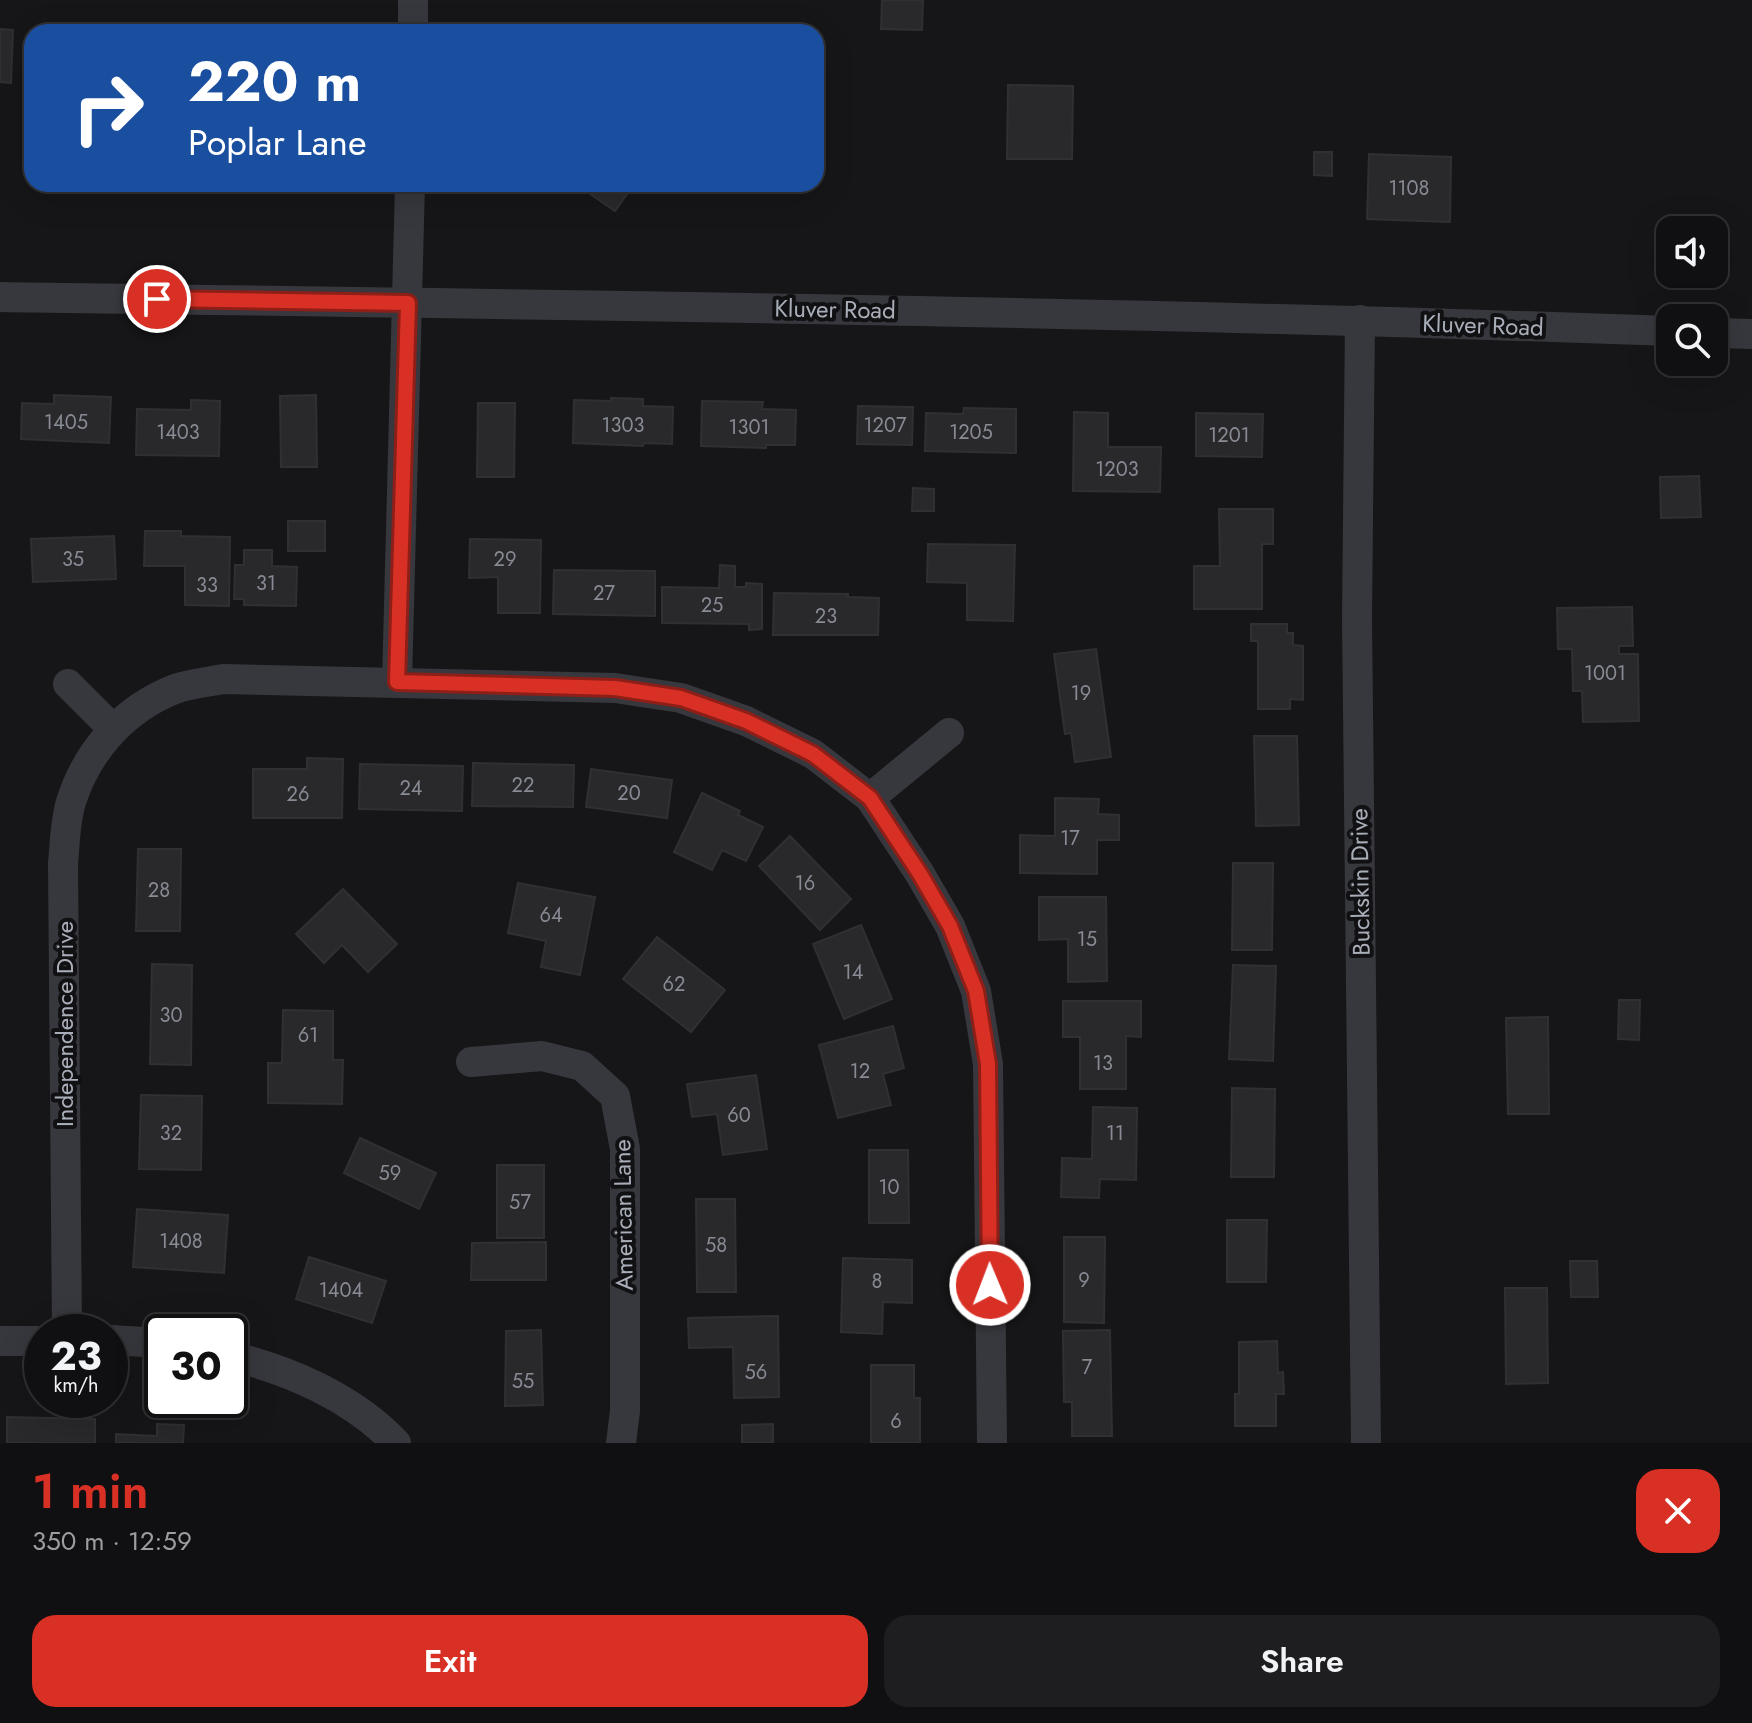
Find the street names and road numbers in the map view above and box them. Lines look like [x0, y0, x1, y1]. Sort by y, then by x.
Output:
street label: Kluver Road [774, 290, 896, 328]
street label: Kluver Road [1422, 305, 1544, 345]
street label: Buckskin Drive [1341, 808, 1379, 956]
street label: Independence Drive [47, 921, 82, 1127]
street label: American Lane [604, 1139, 642, 1291]

